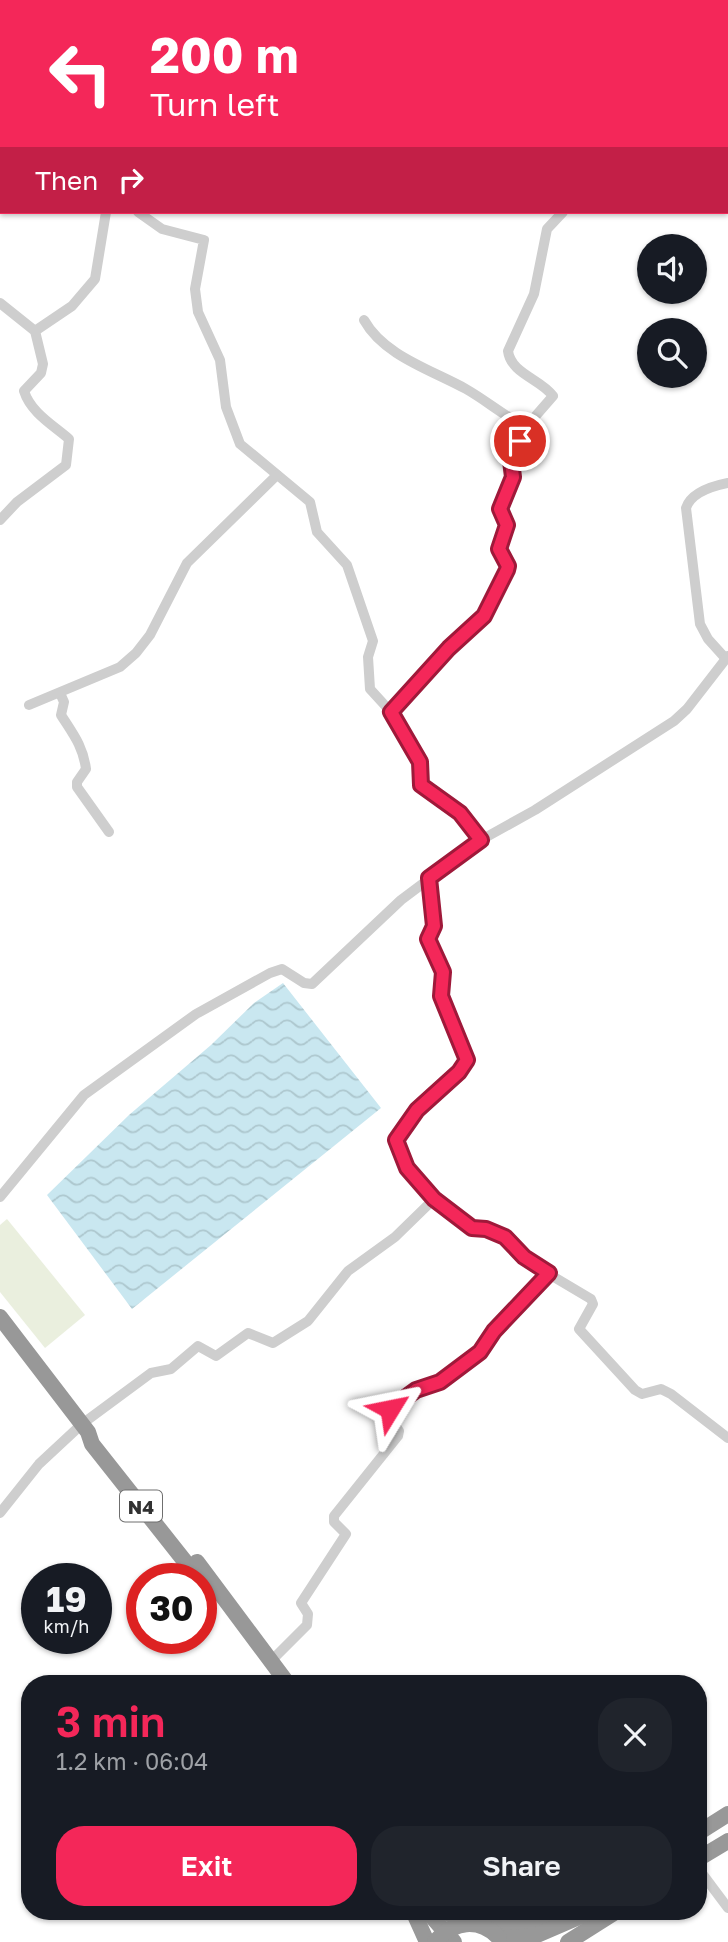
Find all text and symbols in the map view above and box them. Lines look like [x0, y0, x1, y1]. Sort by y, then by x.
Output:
text: 200 m [150, 25, 299, 84]
icon: left [35, 28, 126, 119]
text: Turn left [150, 85, 279, 123]
icon: right [112, 161, 150, 199]
text: Then [35, 165, 98, 196]
map controls [637, 234, 707, 388]
button: sound [637, 234, 707, 304]
button: search [637, 318, 707, 388]
pin [490, 411, 550, 471]
icon: arrive [501, 422, 539, 460]
position arrow [353, 1372, 427, 1446]
road number: N4 [120, 1490, 162, 1522]
speed limit sign: 30 [126, 1563, 217, 1654]
text: 19 [46, 1578, 87, 1620]
text: km/h [44, 1615, 89, 1637]
text: 3 min [56, 1696, 165, 1746]
button: close [598, 1698, 672, 1772]
text: 1.2 km · 06:04 [56, 1747, 208, 1775]
button: Exit [56, 1826, 357, 1906]
button: Share [371, 1826, 672, 1906]

